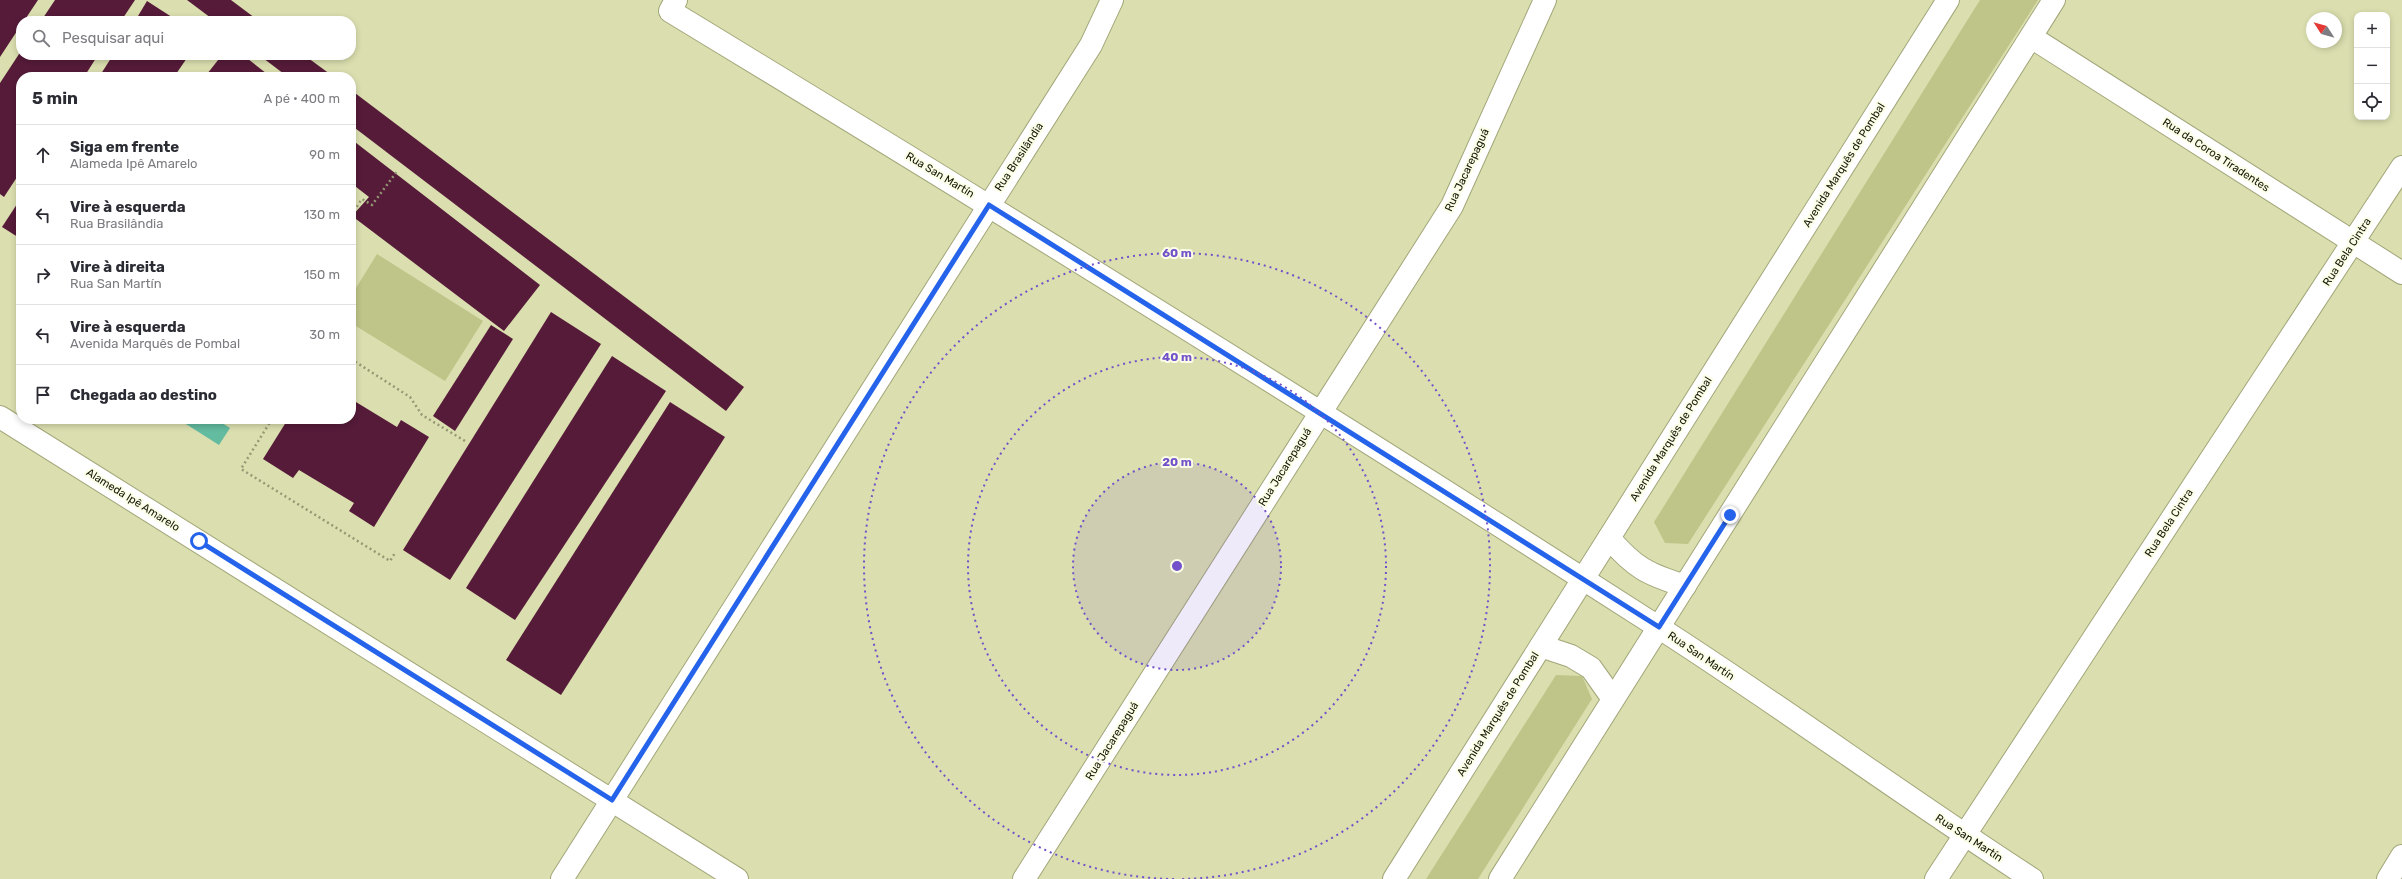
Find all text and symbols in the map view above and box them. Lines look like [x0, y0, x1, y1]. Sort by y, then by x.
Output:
north arrow [2306, 12, 2342, 48]
map controls [2354, 12, 2390, 120]
button: + [2354, 12, 2390, 48]
search box [16, 16, 356, 60]
icon: search [30, 27, 52, 49]
text: Pesquisar aqui [62, 29, 164, 47]
button: − [2354, 48, 2390, 84]
button: locate [2354, 84, 2390, 120]
text: 5 min [32, 88, 78, 108]
text: A pé · 400 m [263, 91, 340, 106]
street label: Avenida Marquês de Pombal [1800, 100, 1888, 230]
street label: Rua da Coroa Tiradentes [2160, 116, 2272, 195]
street label: Rua Brasilândia [992, 120, 1046, 194]
street label: Rua Jacarepaguá [1442, 127, 1492, 213]
text: Siga em frente [70, 138, 179, 156]
icon: ahead [32, 144, 54, 166]
text: 90 m [309, 147, 340, 162]
street label: Rua San Martín [903, 149, 977, 201]
text: Alameda Ipê Amarelo [70, 156, 198, 171]
text: Vire à esquerda [70, 198, 186, 216]
icon: left [32, 204, 54, 226]
text: 130 m [304, 207, 340, 222]
text: Rua Brasilândia [70, 216, 163, 231]
street label: Rua Bela Cintra [2320, 216, 2374, 288]
text: 60 m [1162, 246, 1192, 260]
text: Vire à direita [70, 258, 165, 276]
icon: right [32, 264, 54, 286]
text: 150 m [304, 267, 340, 282]
text: Rua San Martín [70, 276, 162, 291]
text: Vire à esquerda [70, 318, 186, 336]
icon: left [32, 324, 54, 346]
text: 30 m [309, 327, 340, 342]
text: Avenida Marquês de Pombal [70, 336, 240, 351]
text: 40 m [1162, 350, 1192, 364]
street label: Avenida Marquês de Pombal [1627, 374, 1715, 504]
icon: arrive [32, 384, 54, 406]
text: Chegada ao destino [70, 386, 217, 404]
street label: Rua Jacarepaguá [1256, 425, 1314, 509]
text: 20 m [1162, 455, 1192, 469]
street label: Alameda Ipê Amarelo [84, 466, 182, 534]
street label: Rua Bela Cintra [2142, 487, 2196, 559]
route end [1721, 506, 1739, 524]
route start [190, 532, 208, 550]
centre of rings [1170, 559, 1184, 573]
street label: Rua San Martín [1665, 629, 1737, 683]
street label: Avenida Marquês de Pombal [1454, 649, 1542, 779]
street label: Rua Jacarepaguá [1083, 699, 1141, 783]
street label: Rua San Martín [1933, 811, 2005, 865]

